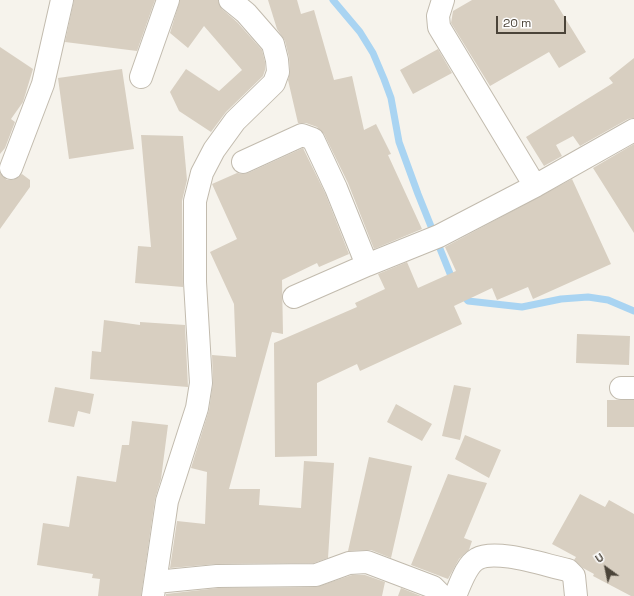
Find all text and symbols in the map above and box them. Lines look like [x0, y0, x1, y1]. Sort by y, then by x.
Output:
scale bar [498, 8, 568, 34]
text: 20 m [503, 15, 531, 31]
north arrow [586, 548, 626, 588]
text: U [593, 550, 606, 566]

